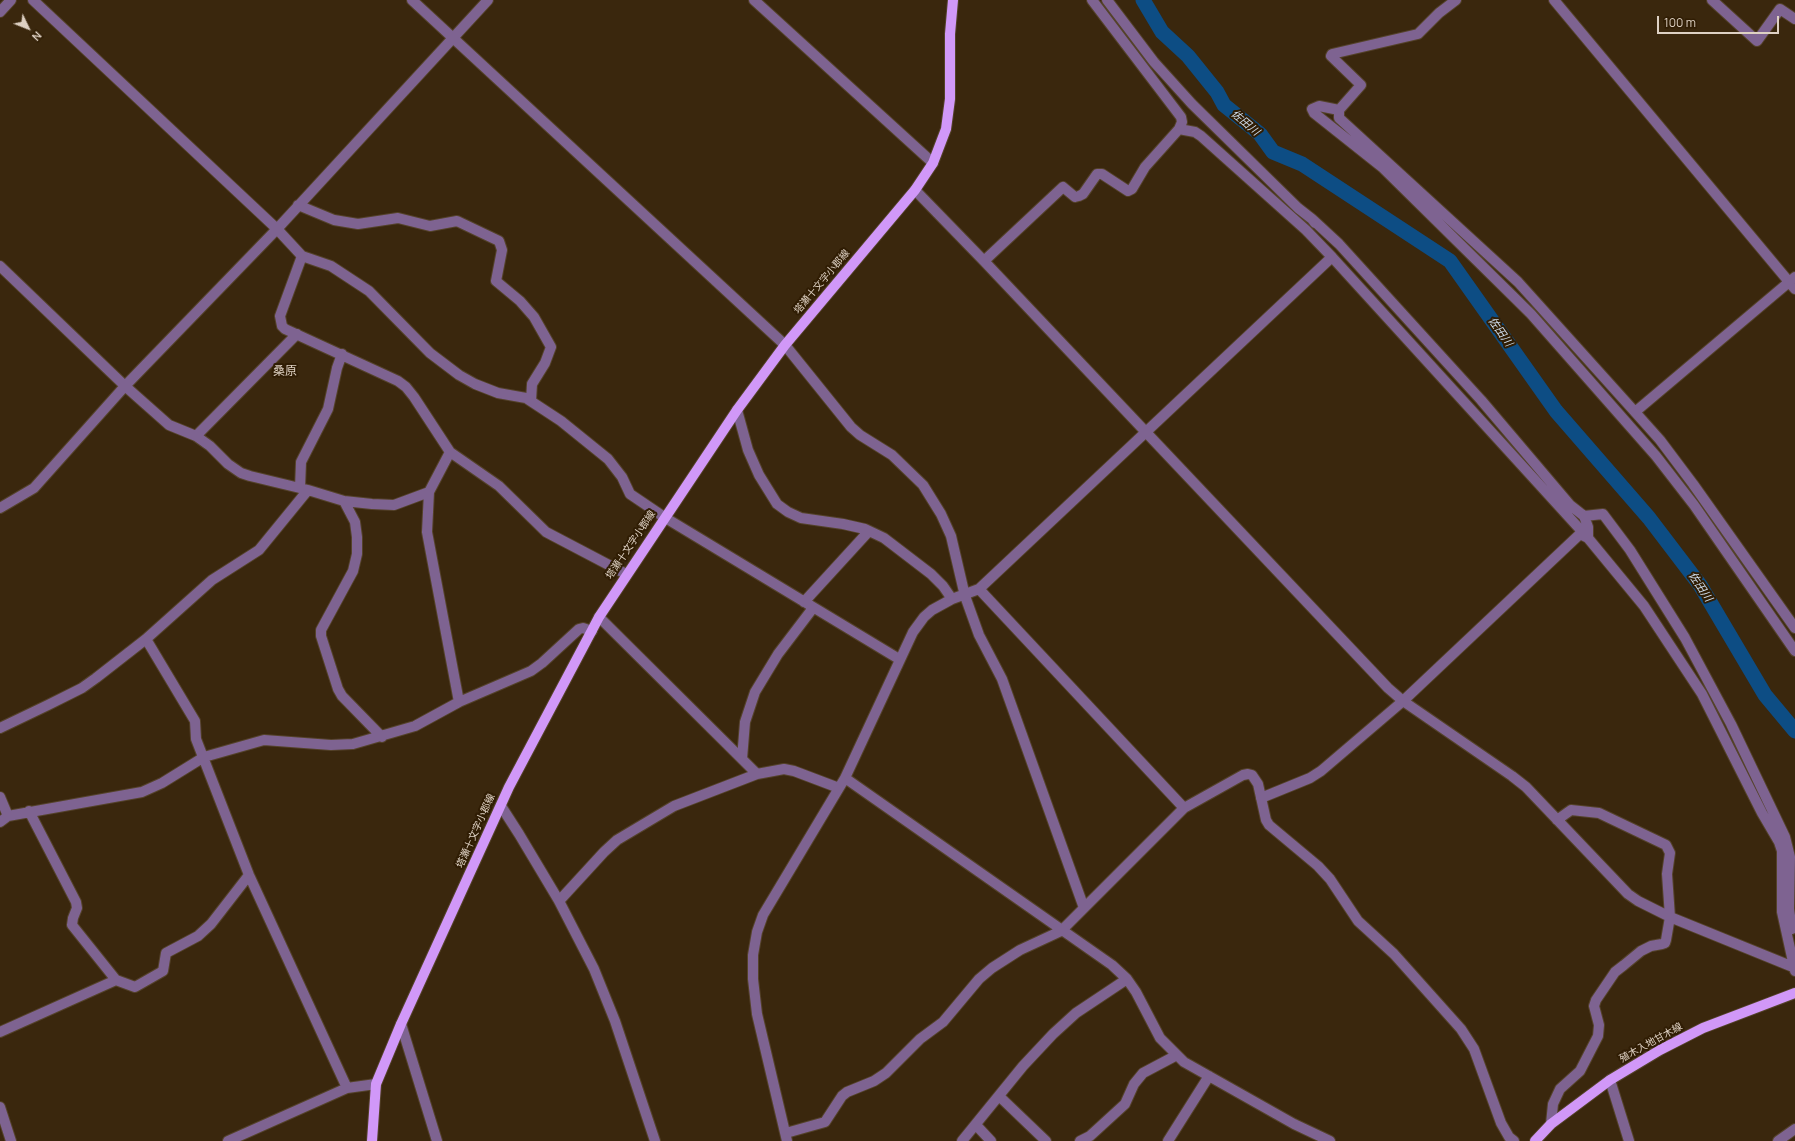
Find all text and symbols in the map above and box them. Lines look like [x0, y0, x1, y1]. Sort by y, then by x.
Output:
north arrow [8, 8, 48, 48]
scale bar [1659, 8, 1781, 34]
text: 100 m [1664, 14, 1696, 31]
text: N [29, 29, 45, 45]
water label: 佐田川 [1228, 107, 1262, 139]
street label: 塔瀬十文字小郡線 [792, 248, 852, 316]
water label: 佐田川 [1485, 315, 1515, 349]
district label: 桑原 [273, 365, 297, 379]
street label: 塔瀬十文字小郡線 [604, 508, 658, 582]
water label: 佐田川 [1685, 570, 1715, 604]
street label: 塔瀬十文字小郡線 [454, 792, 498, 870]
street label: 殖木入地甘木線 [1617, 1021, 1685, 1065]

